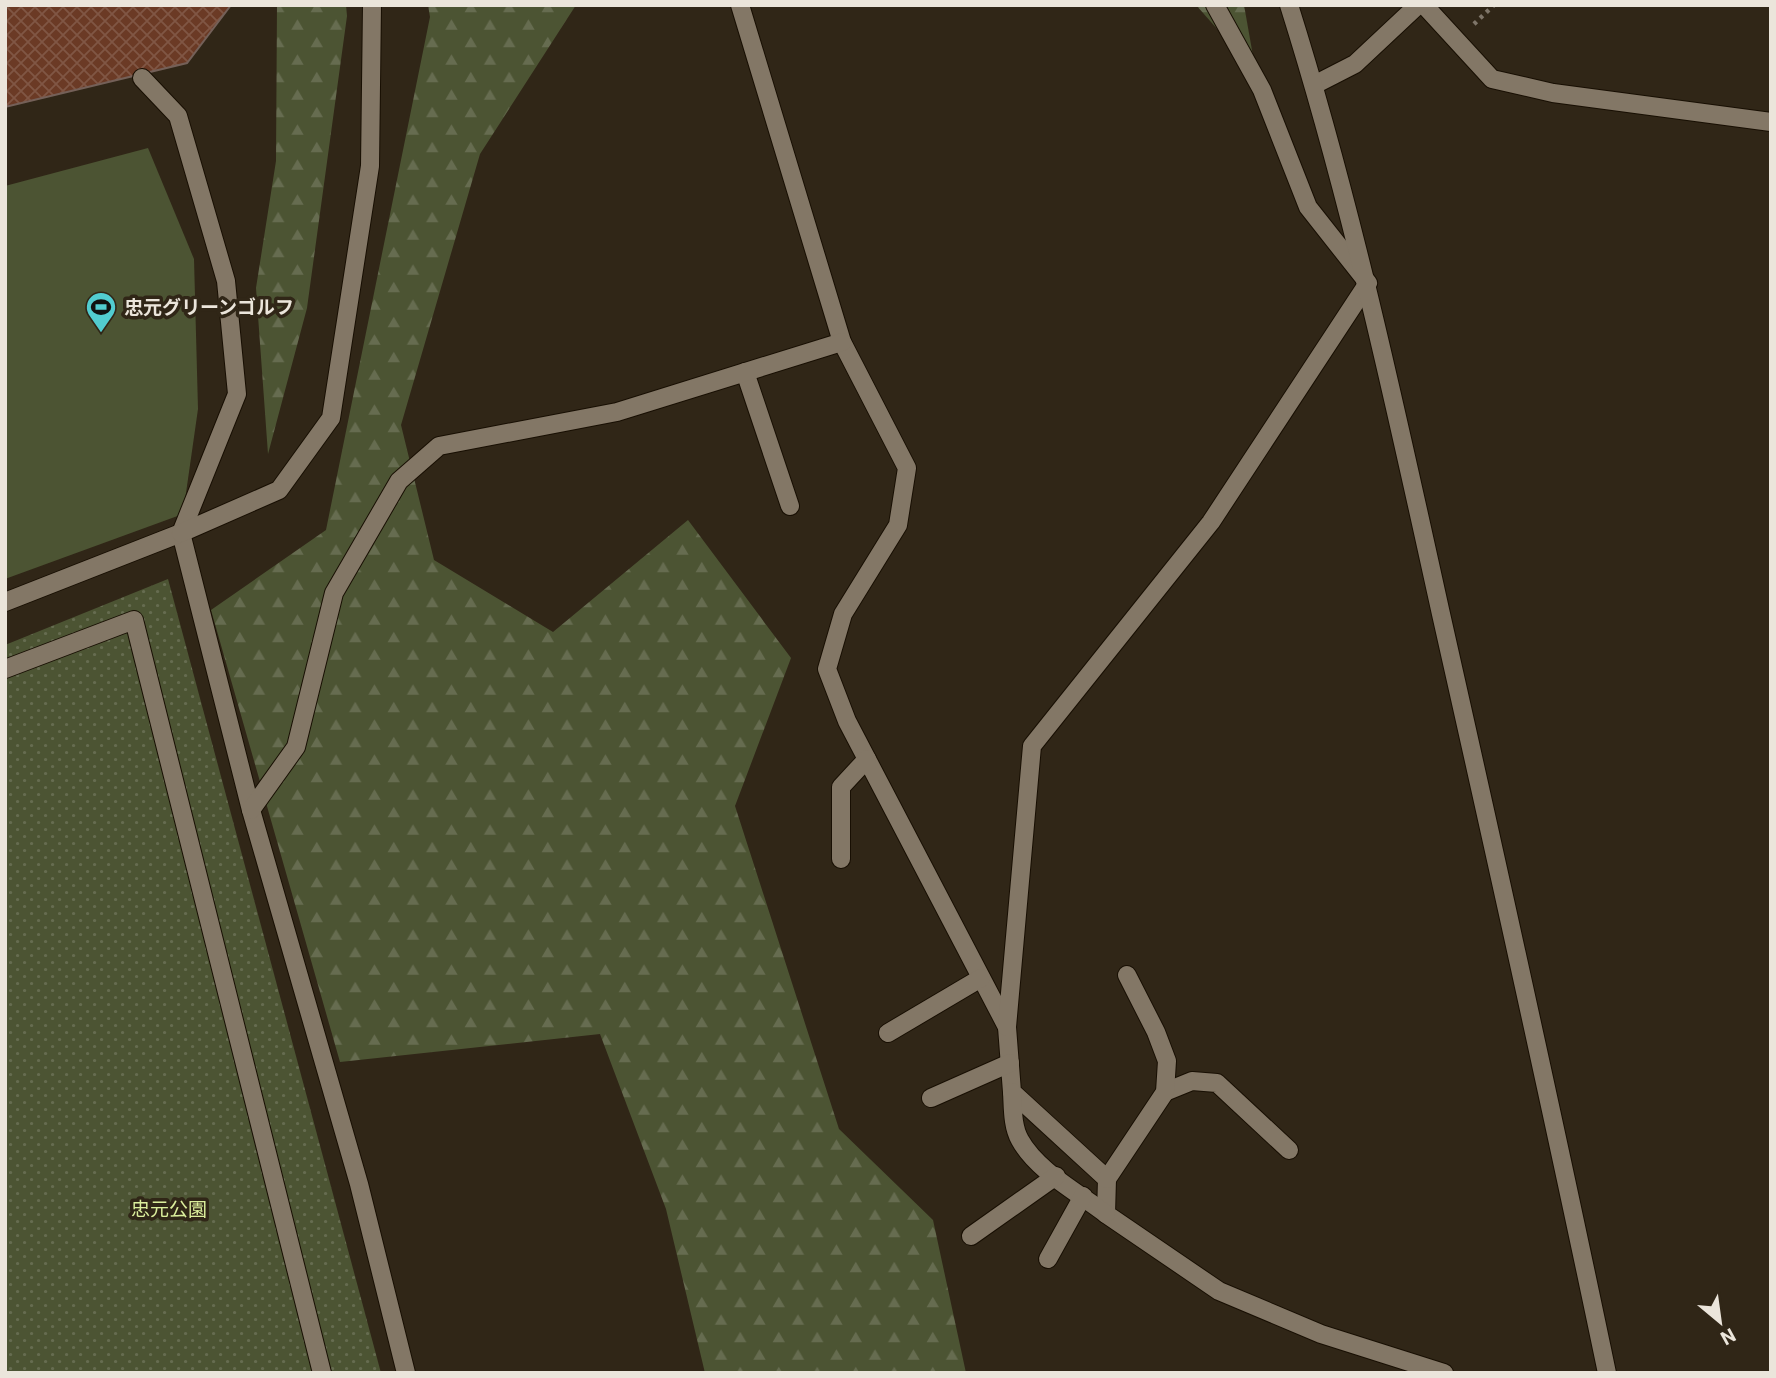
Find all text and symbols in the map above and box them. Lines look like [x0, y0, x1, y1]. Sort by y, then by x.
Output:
sports icon: 忠元グリーンゴルフ [84, 290, 118, 334]
place label: 忠元グリーンゴルフ [124, 296, 294, 319]
park label: 忠元公園 [131, 1198, 207, 1221]
north arrow [1685, 1287, 1755, 1357]
text: N [1717, 1323, 1739, 1350]

